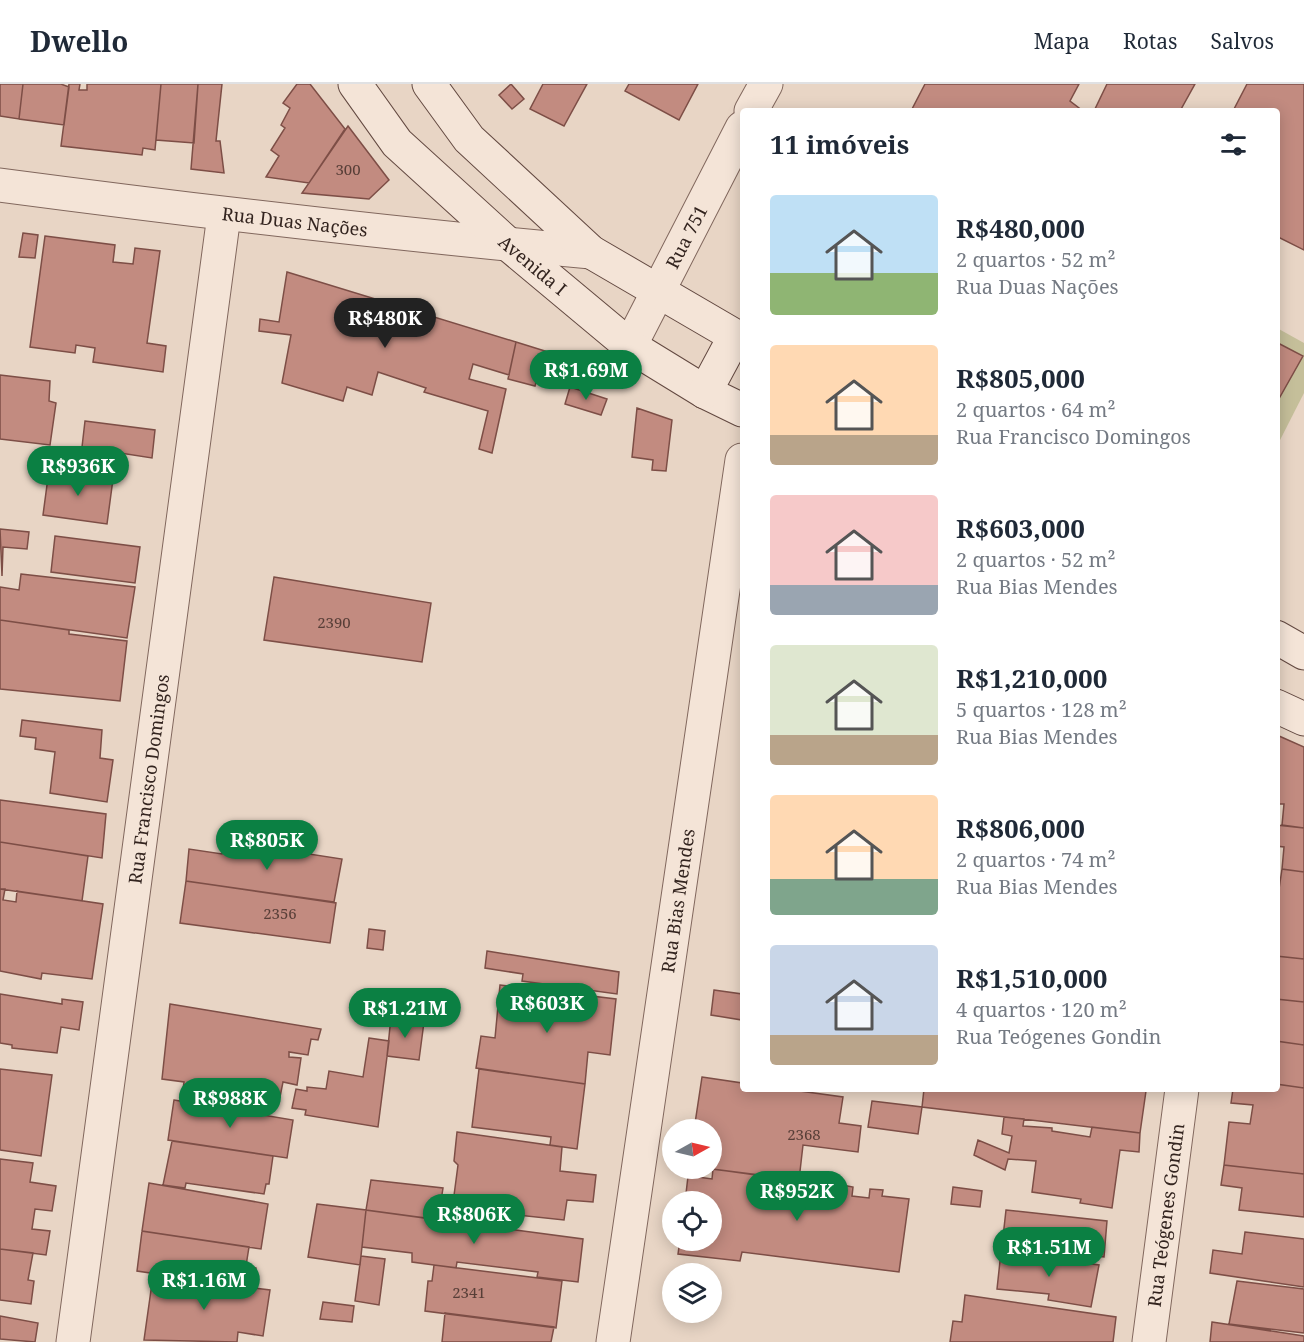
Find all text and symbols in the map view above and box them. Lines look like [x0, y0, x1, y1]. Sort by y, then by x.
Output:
text: Dwello [30, 22, 128, 60]
text: Mapa [1034, 27, 1090, 55]
text: Rotas [1123, 27, 1177, 55]
text: Salvos [1210, 27, 1274, 55]
text: 11 imóveis [770, 126, 909, 162]
icon: filters [1217, 128, 1250, 161]
house number: 300 [335, 159, 361, 179]
street label: Rua Duas Nações [221, 201, 369, 242]
street label: Rua 751 [660, 201, 712, 272]
text: R$480,000 [956, 210, 1085, 246]
icon: home [818, 219, 890, 291]
street label: Avenida I [494, 230, 572, 300]
text: 2 quartos · 52 m² [956, 246, 1116, 273]
text: Rua Duas Nações [956, 273, 1119, 300]
pin: R$480K [336, 298, 434, 349]
text: R$480K [348, 304, 422, 331]
pin: R$1.69M [531, 350, 641, 401]
text: R$1.69M [544, 356, 628, 383]
text: R$805,000 [956, 360, 1085, 396]
icon: home [818, 369, 890, 441]
text: 2 quartos · 64 m² [956, 396, 1116, 423]
text: Rua Francisco Domingos [956, 423, 1191, 450]
pin: R$936K [29, 446, 127, 497]
text: R$936K [41, 452, 115, 479]
text: R$603,000 [956, 510, 1085, 546]
icon: home [818, 519, 890, 591]
text: 2 quartos · 52 m² [956, 546, 1116, 573]
text: Rua Bias Mendes [956, 573, 1118, 600]
house number: 2390 [317, 612, 351, 632]
text: R$1,210,000 [956, 660, 1107, 696]
icon: home [818, 669, 890, 741]
street label: Rua Francisco Domingos [123, 673, 174, 885]
text: 5 quartos · 128 m² [956, 696, 1127, 723]
text: Rua Bias Mendes [956, 723, 1118, 750]
text: R$806,000 [956, 810, 1085, 846]
icon: home [818, 819, 890, 891]
pin: R$805K [218, 820, 316, 871]
text: R$805K [230, 826, 304, 853]
street label: Rua Bias Mendes [655, 827, 700, 974]
text: 2 quartos · 74 m² [956, 846, 1116, 873]
text: Rua Bias Mendes [956, 873, 1118, 900]
house number: 2356 [263, 903, 297, 923]
text: R$1,510,000 [956, 960, 1107, 996]
icon: home [818, 969, 890, 1041]
pin: R$603K [498, 983, 596, 1034]
pin: R$1.21M [350, 988, 460, 1039]
text: R$603K [510, 989, 584, 1016]
text: R$1.21M [363, 994, 447, 1021]
text: 4 quartos · 120 m² [956, 996, 1127, 1023]
text: Rua Teógenes Gondin [956, 1023, 1161, 1050]
pin: R$988K [181, 1078, 279, 1129]
text: R$988K [193, 1084, 267, 1111]
north arrow [662, 1119, 722, 1179]
map controls [662, 1119, 722, 1323]
street label: Rua Teógenes Gondin [1142, 1121, 1189, 1308]
house number: 2368 [787, 1124, 821, 1144]
pin: R$952K [748, 1171, 846, 1222]
text: R$952K [760, 1177, 834, 1204]
button: locate [662, 1191, 722, 1251]
pin: R$806K [425, 1194, 523, 1245]
text: R$806K [437, 1200, 511, 1227]
pin: R$1.51M [994, 1227, 1104, 1278]
text: R$1.51M [1007, 1233, 1091, 1260]
pin: R$1.16M [149, 1260, 259, 1311]
button: layers [662, 1263, 722, 1323]
text: R$1.16M [162, 1266, 246, 1293]
house number: 2341 [452, 1282, 486, 1302]

